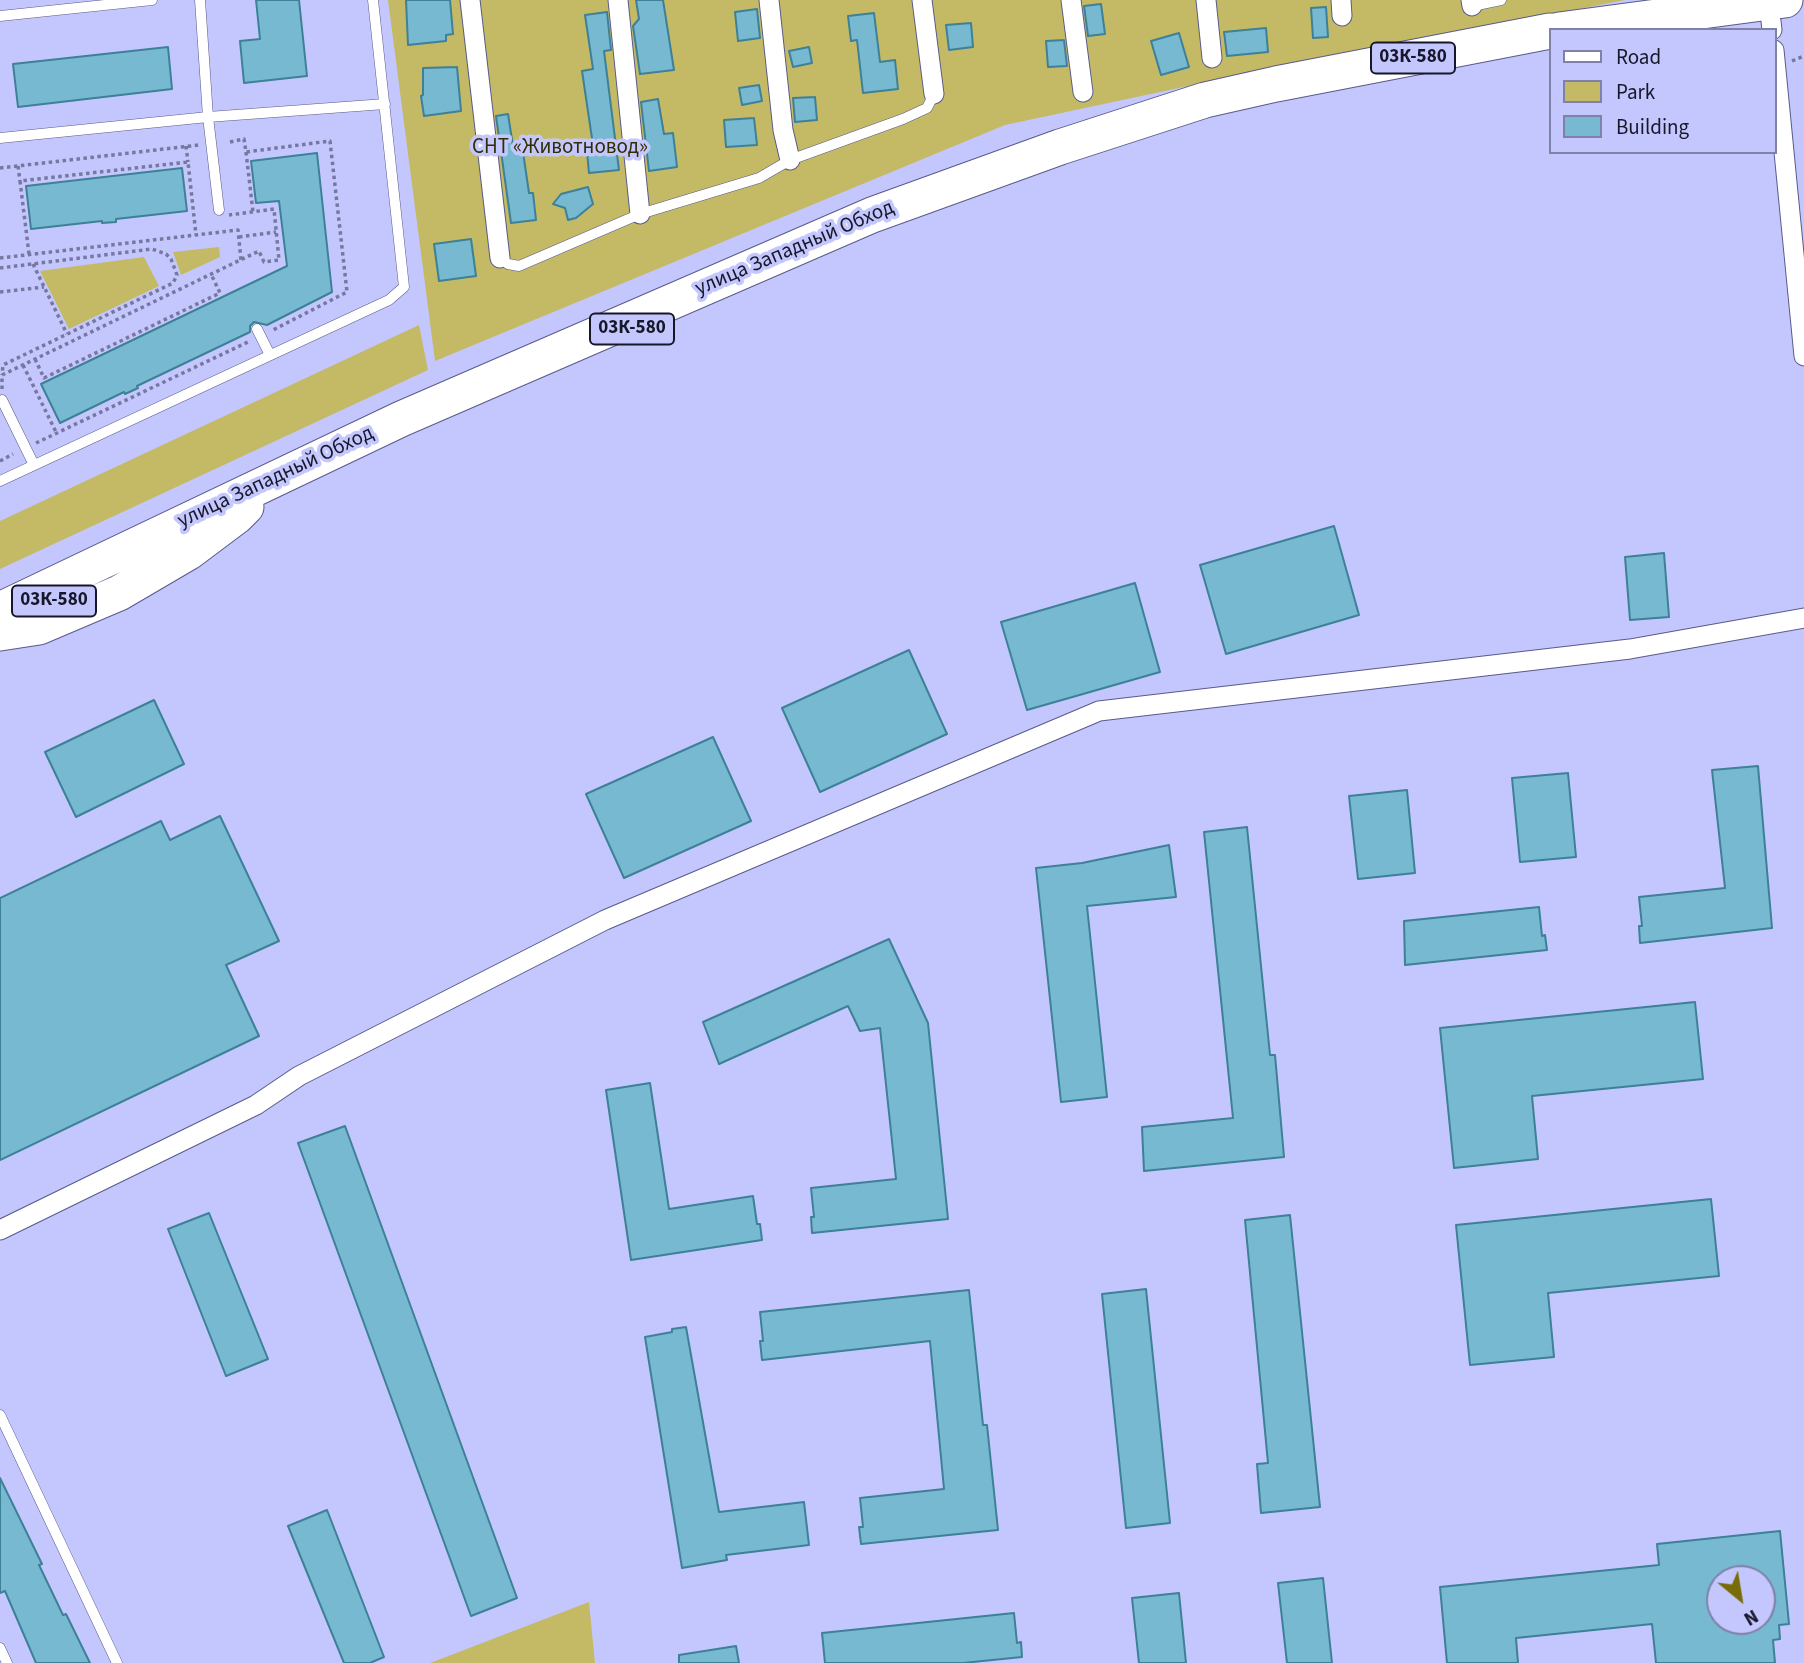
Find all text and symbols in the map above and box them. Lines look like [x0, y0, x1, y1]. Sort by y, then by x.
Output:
legend [1548, 28, 1776, 154]
text: Road [1616, 42, 1661, 72]
road number: 03К-580 [1371, 43, 1455, 74]
text: Park [1616, 77, 1655, 107]
text: Building [1616, 112, 1689, 142]
park label: СНТ «Животновод» [472, 135, 648, 161]
street label: улица Западный Обход [692, 196, 898, 302]
road number: 03К-580 [590, 314, 674, 344]
street label: улица Западный Обход [174, 421, 378, 535]
road number: 03К-580 [12, 586, 96, 616]
north arrow [1706, 1565, 1776, 1635]
text: N [1739, 1602, 1763, 1632]

